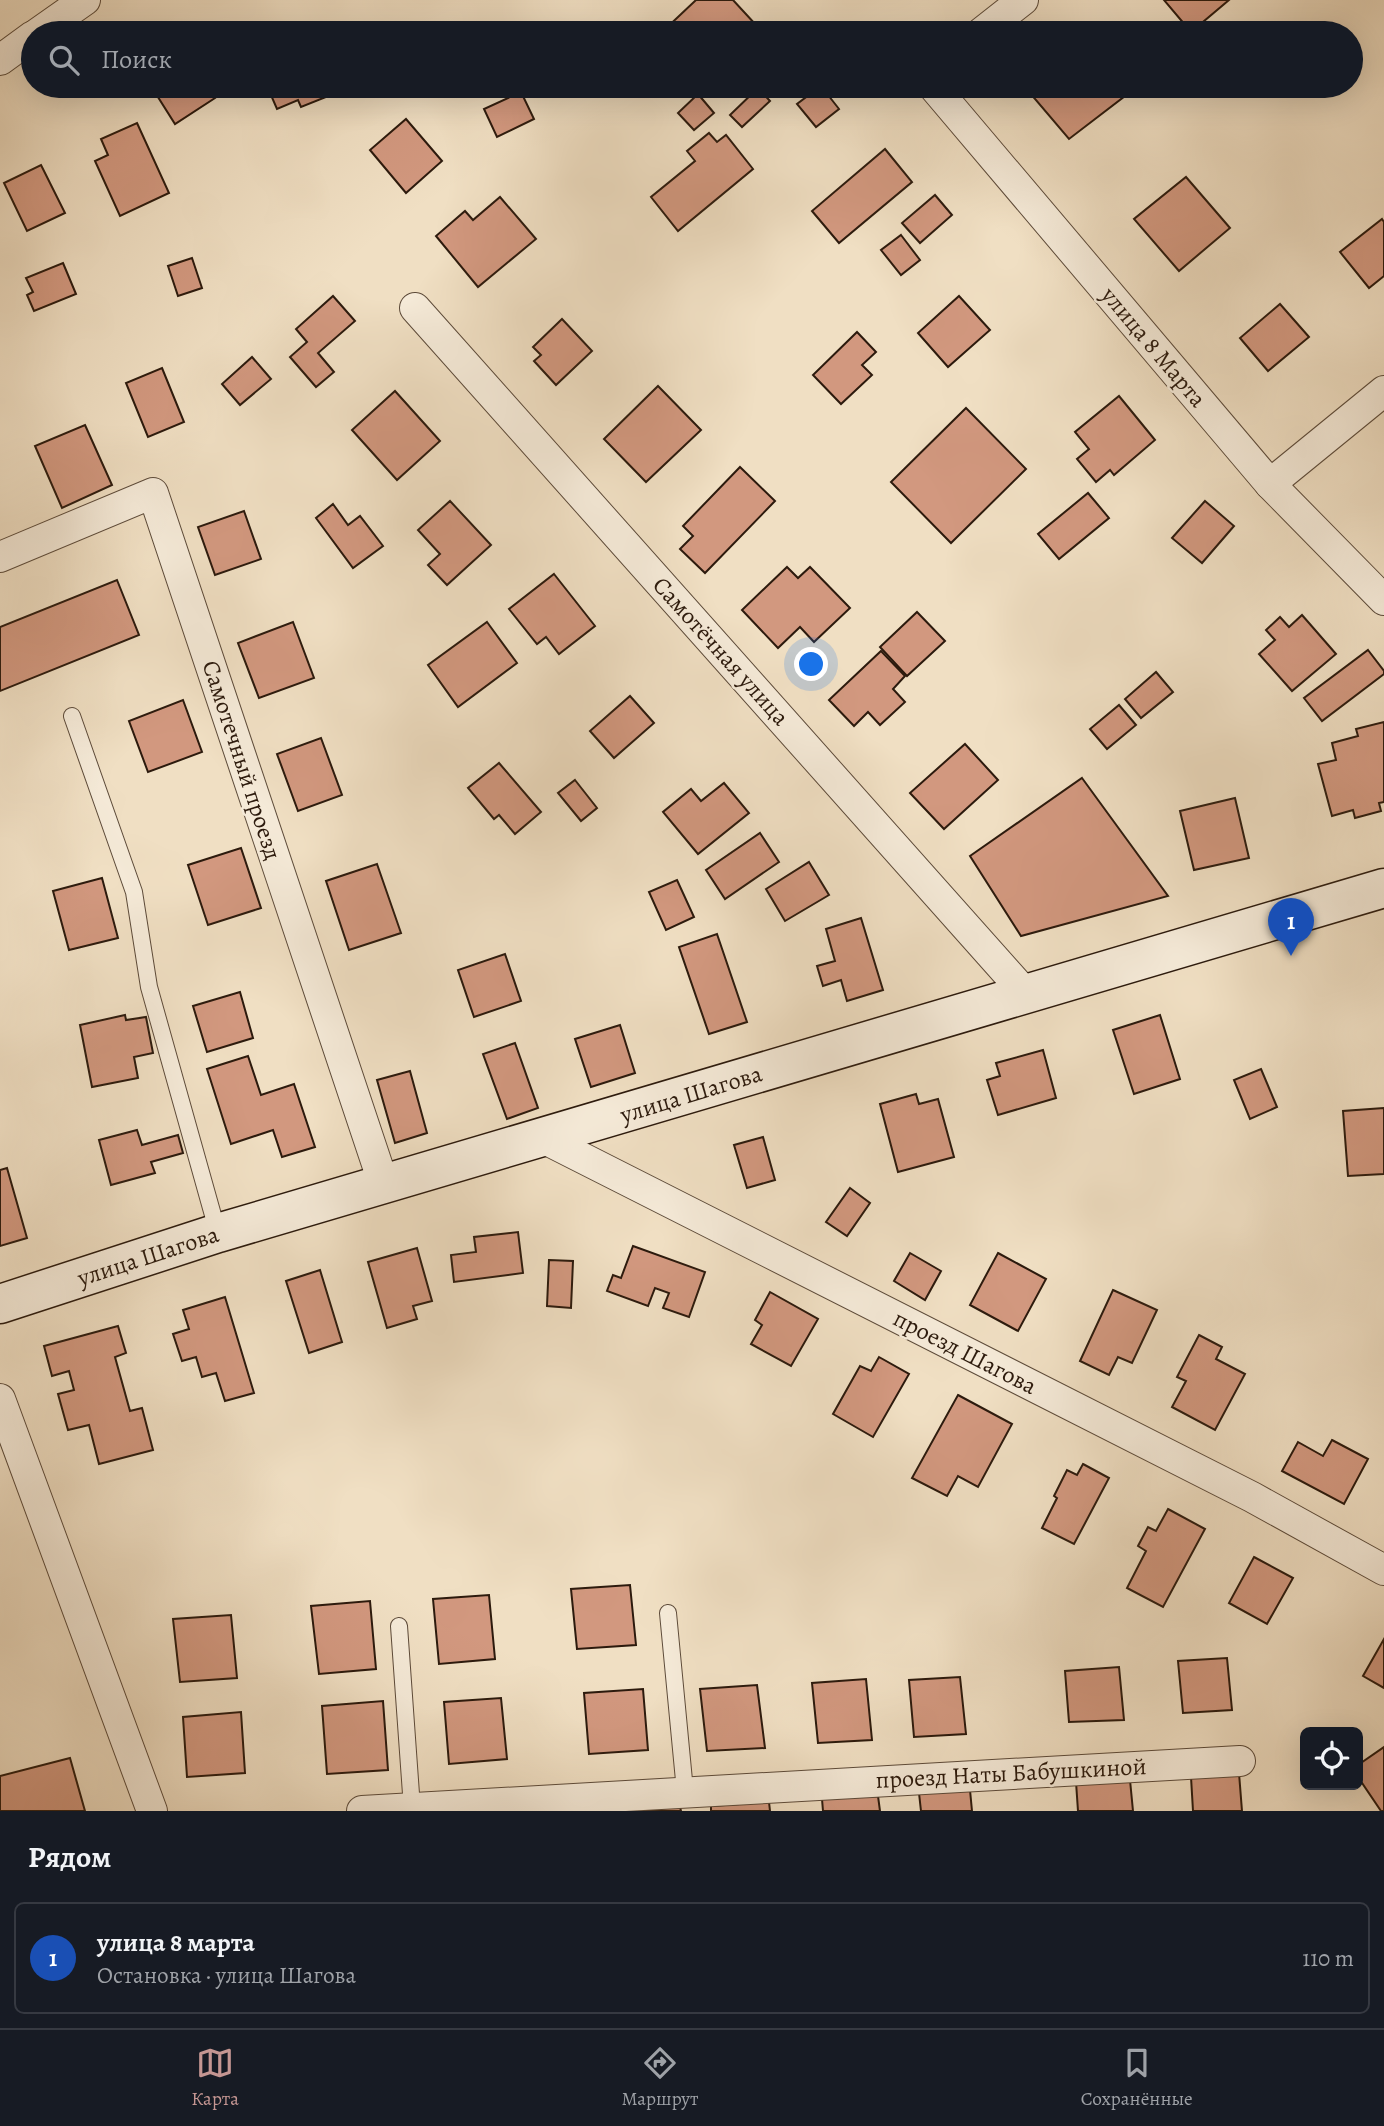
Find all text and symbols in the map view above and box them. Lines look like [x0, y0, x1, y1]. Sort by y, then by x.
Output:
search box [21, 21, 1363, 98]
icon: search [45, 41, 83, 79]
text: Поиск [101, 42, 172, 77]
street label: улица 8 Марта [1094, 279, 1214, 414]
street label: Самотёчная улица [646, 570, 796, 732]
your location [794, 647, 828, 681]
street label: Самотечный проезд [195, 656, 289, 864]
pin: 1 [1268, 898, 1314, 956]
street label: улица Шагова [615, 1057, 766, 1131]
street label: улица Шагова [72, 1218, 223, 1294]
street label: проезд Шагова [888, 1302, 1042, 1402]
map controls [1300, 1727, 1363, 1790]
button: locate [1300, 1727, 1363, 1790]
street label: проезд Наты Бабушкиной [875, 1750, 1147, 1796]
text: Рядом [28, 1837, 111, 1877]
text: улица 8 марта [97, 1925, 255, 1960]
text: 1 [49, 1943, 57, 1974]
text: 110 m [1302, 1943, 1354, 1974]
text: Остановка · улица Шагова [97, 1960, 356, 1991]
tab: Карта [191, 2044, 239, 2112]
tab: Маршрут [621, 2044, 698, 2112]
tab: Сохранённые [1081, 2044, 1193, 2112]

